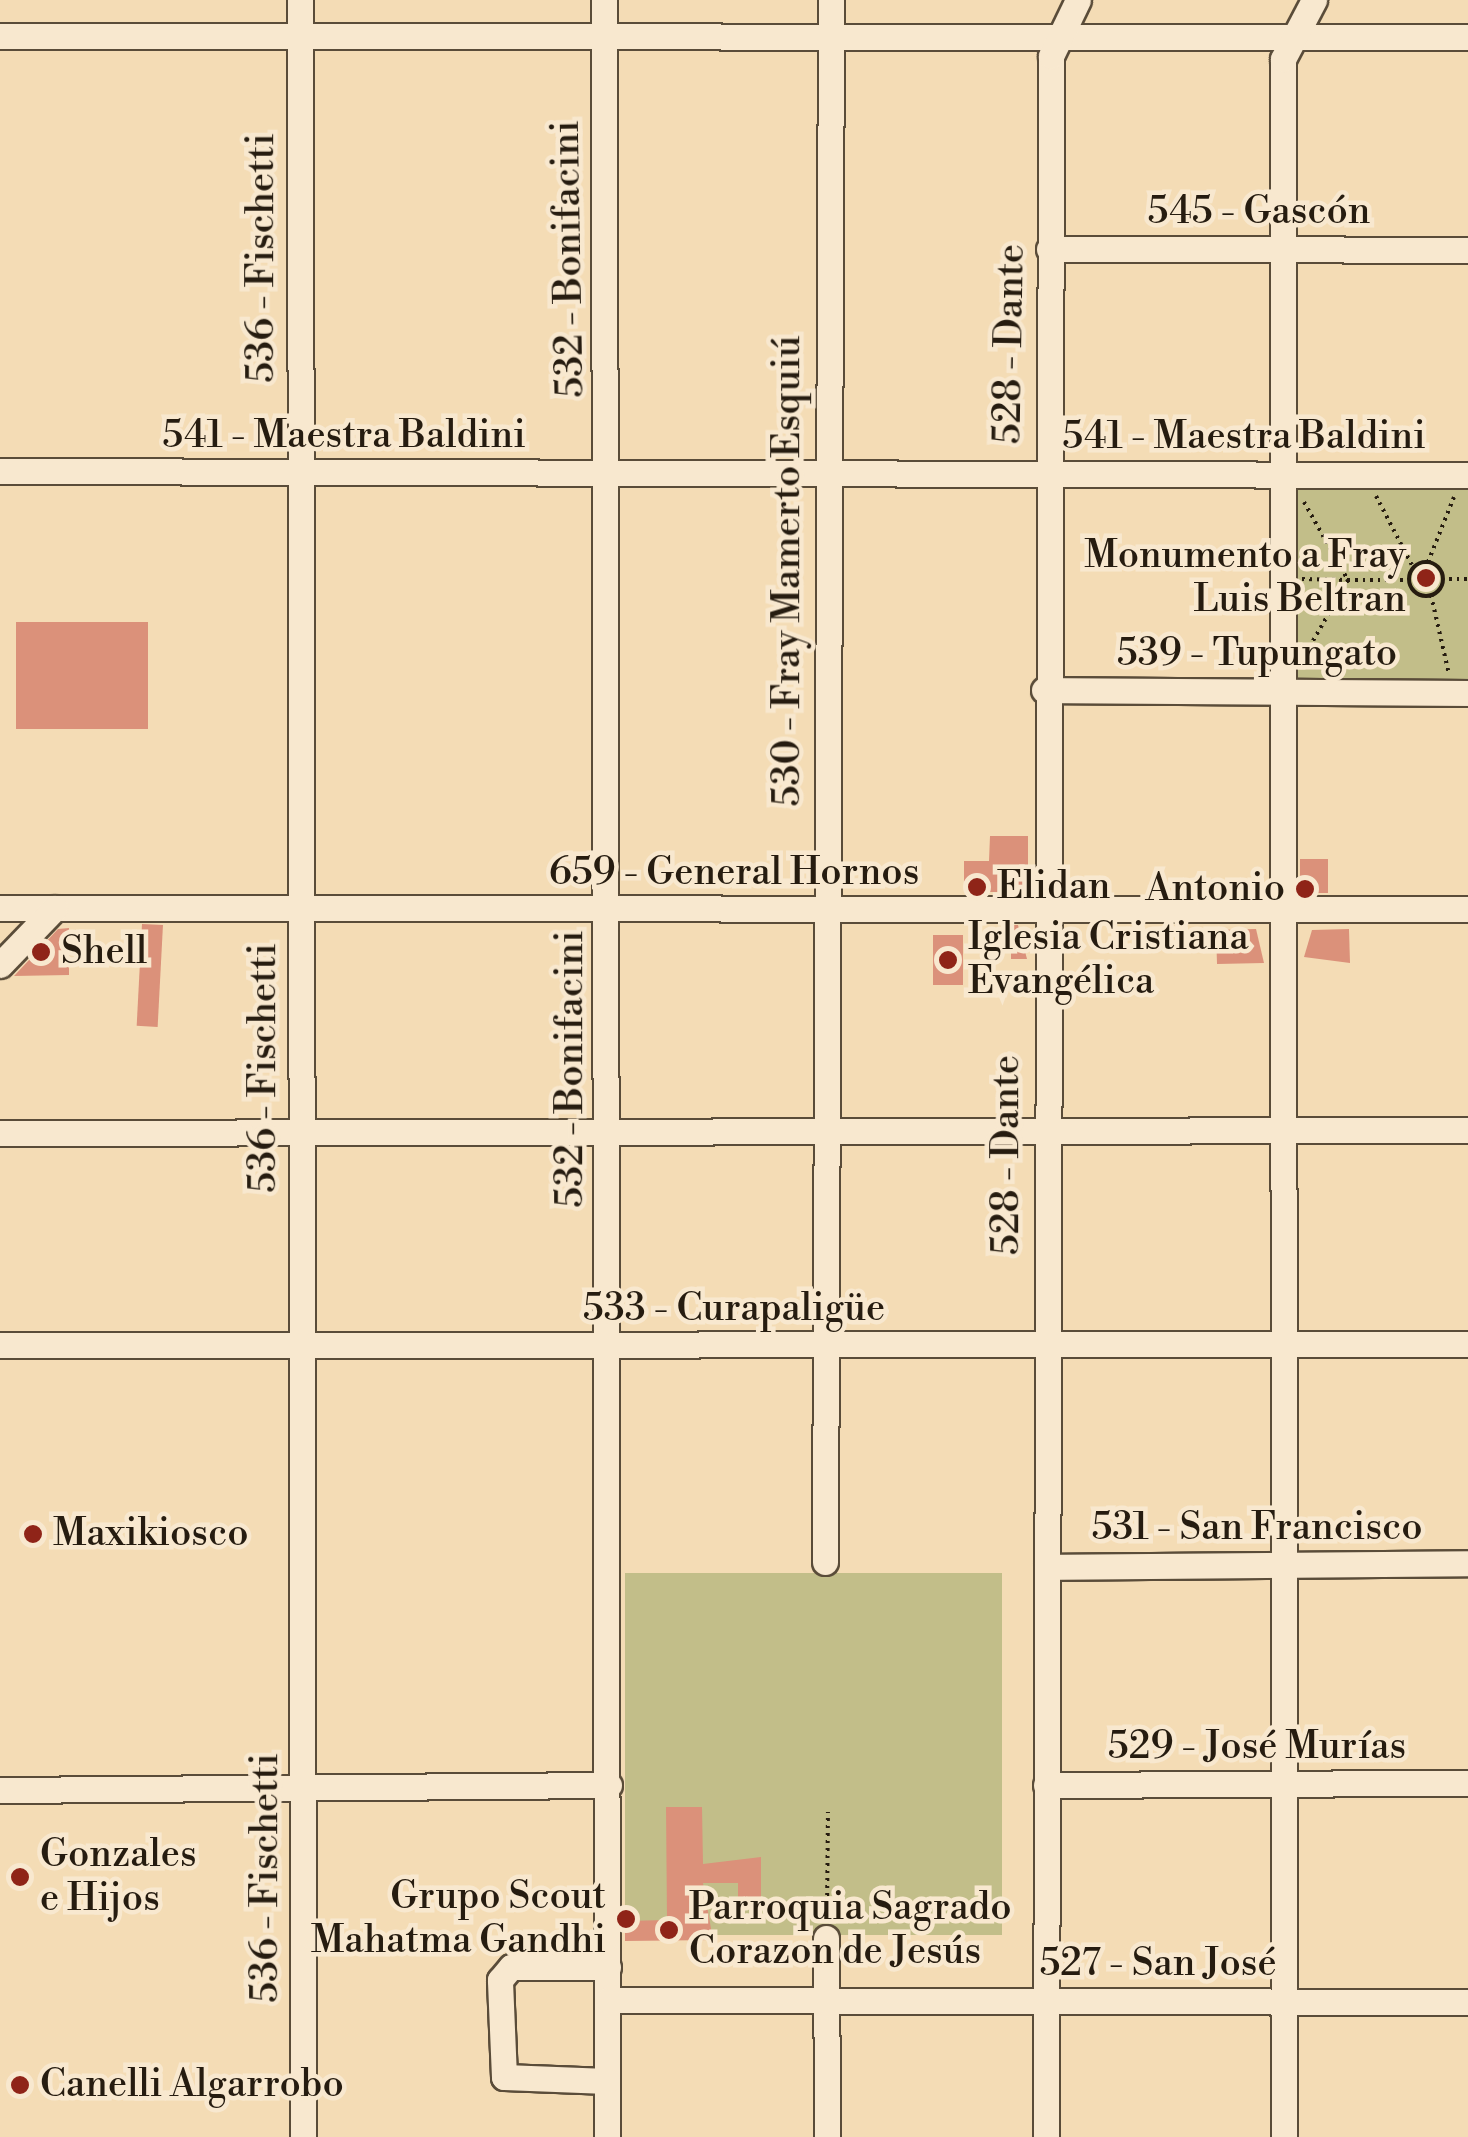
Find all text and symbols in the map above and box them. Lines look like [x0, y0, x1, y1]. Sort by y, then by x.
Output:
street label: 532 - Bonifacini [544, 120, 594, 398]
street label: 536 - Fischetti [239, 133, 285, 383]
street label: 545 - Gascón [1148, 189, 1370, 235]
street label: 528 - Dante [985, 243, 1035, 445]
street label: 530 - Fray Mamerto Esquiú [765, 335, 811, 807]
street label: 541 - Maestra Baldini [162, 413, 526, 459]
street label: 541 - Maestra Baldini [1062, 414, 1426, 460]
place label: Monumento a Fray Luis Beltran [1084, 533, 1406, 622]
marker: Monumento a Fray Luis Beltran [1415, 567, 1437, 589]
street label: 539 - Tupungato [1117, 631, 1397, 677]
street label: 659 - General Hornos [549, 850, 919, 896]
place label: Elidan [997, 864, 1111, 910]
place label: Antonio [1145, 866, 1285, 912]
marker: Elidan [966, 876, 988, 898]
marker: Antonio [1294, 878, 1316, 900]
place label: Iglesia Cristiana Evangélica [968, 915, 1249, 1004]
place label: Shell [61, 929, 147, 975]
street label: 532 - Bonifacini [548, 930, 594, 1208]
marker: Shell [30, 941, 52, 963]
street label: 536 - Fischetti [241, 943, 287, 1193]
marker: Iglesia Cristiana Evangélica [937, 949, 959, 971]
street label: 528 - Dante [984, 1055, 1030, 1255]
street label: 533 - Curapaligüe [583, 1286, 885, 1332]
street label: 531 - San Francisco [1091, 1505, 1423, 1551]
place label: Maxikiosco [53, 1511, 249, 1557]
marker: Maxikiosco [22, 1523, 44, 1545]
street label: 529 - José Murías [1108, 1724, 1406, 1770]
street label: 536 - Fischetti [243, 1753, 289, 2003]
place label: Gonzales e Hijos [40, 1832, 197, 1922]
marker: Gonzales e Hijos [9, 1866, 31, 1888]
place label: Grupo Scout Mahatma Gandhi [311, 1874, 606, 1964]
place label: Parroquia Sagrado Corazon de Jesús [689, 1885, 1012, 1975]
marker: Grupo Scout Mahatma Gandhi [615, 1908, 637, 1930]
marker: Parroquia Sagrado Corazon de Jesús [658, 1919, 680, 1941]
street label: 527 - San José [1039, 1941, 1277, 1987]
place label: Canelli Algarrobo [40, 2062, 344, 2108]
marker: Canelli Algarrobo [9, 2074, 31, 2096]

